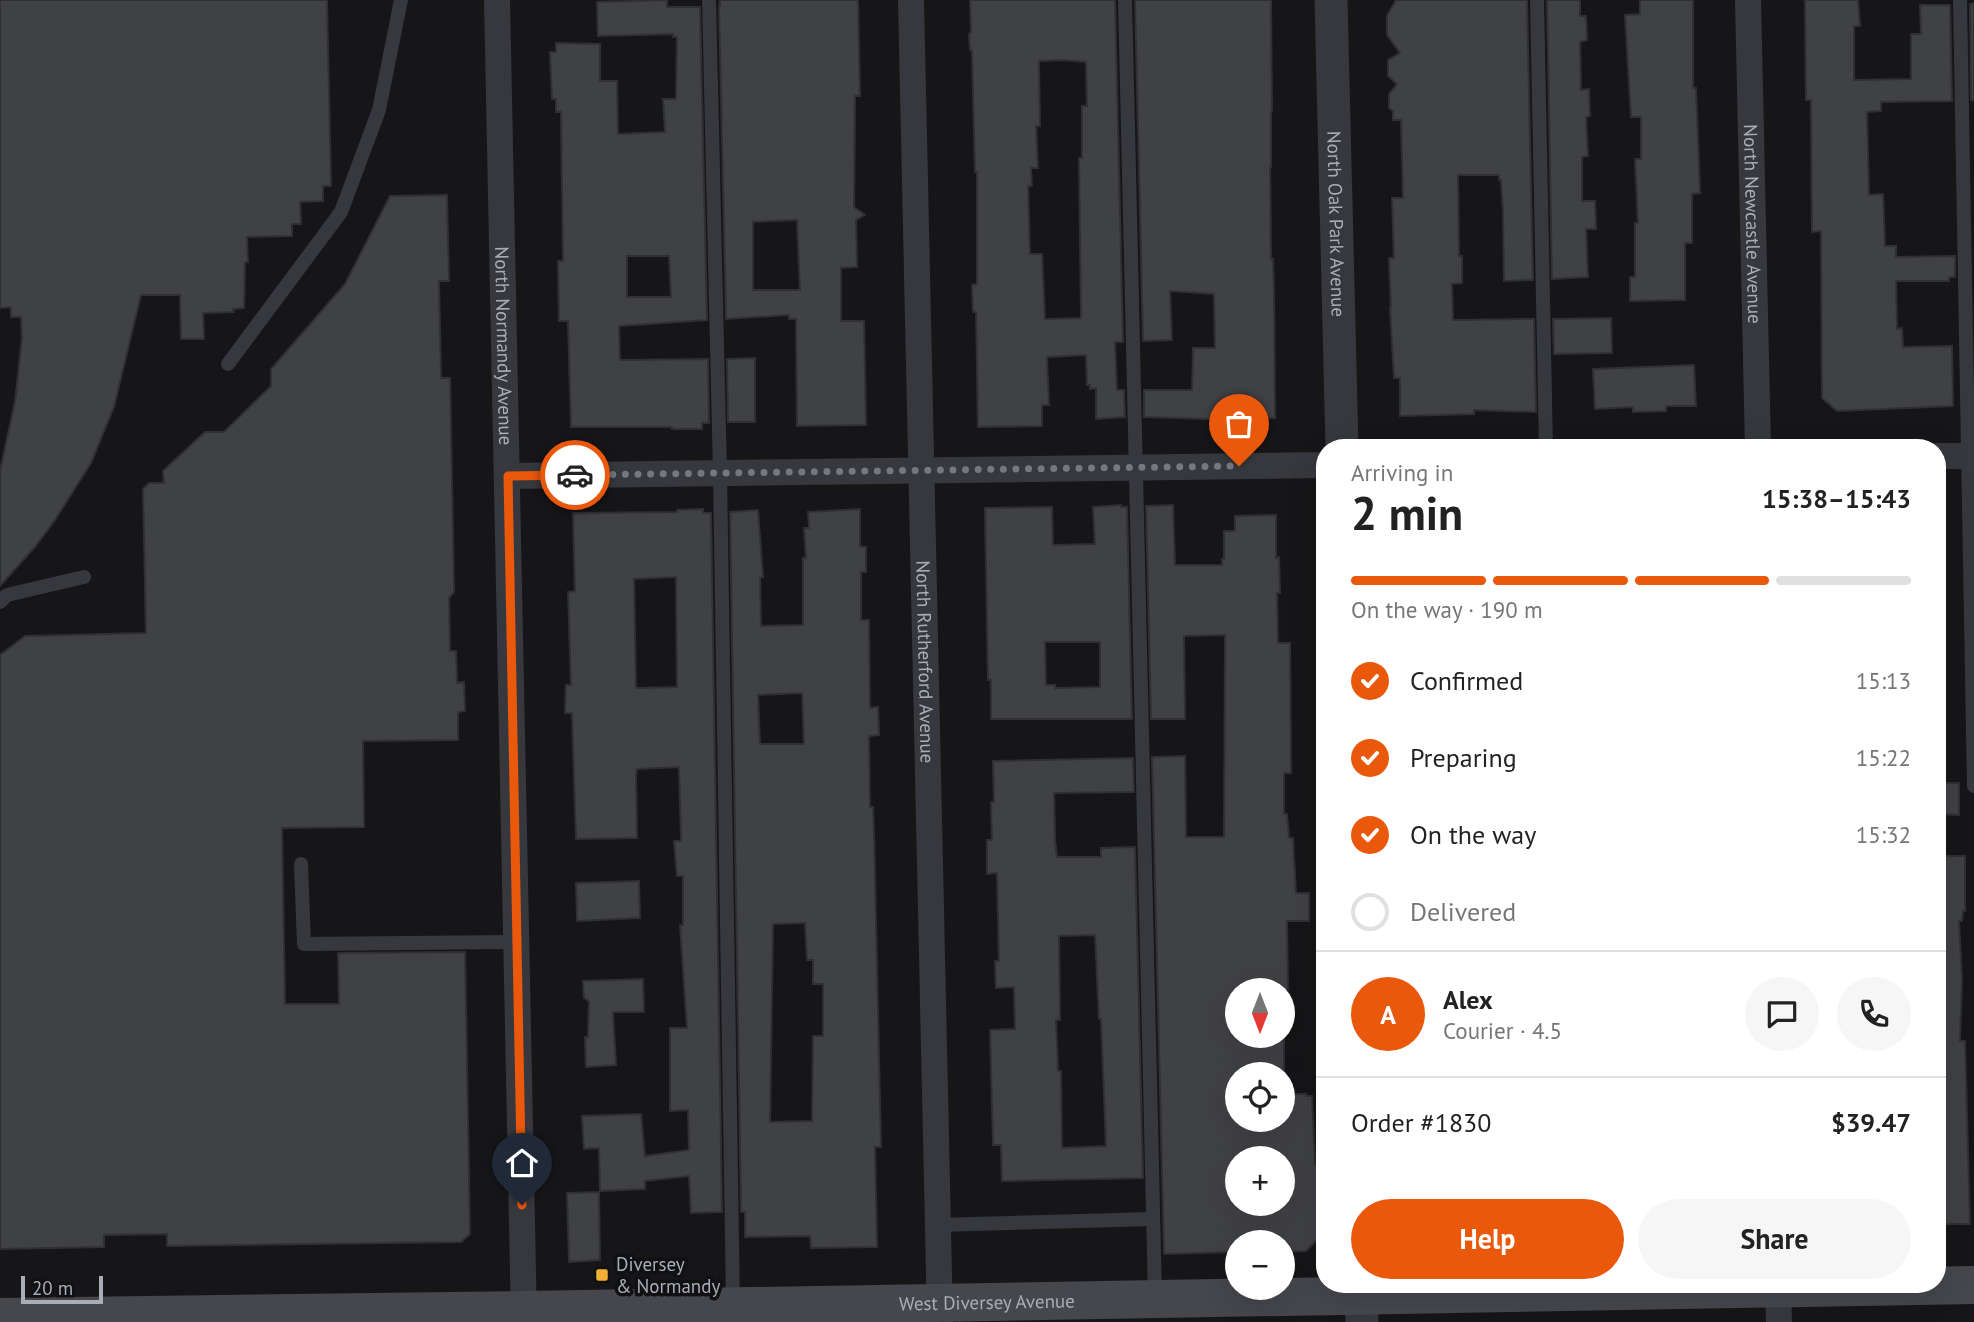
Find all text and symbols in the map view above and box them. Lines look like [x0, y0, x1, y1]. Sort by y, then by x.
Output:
street label: North Newcastle Avenue [1739, 124, 1767, 324]
street label: North Oak Park Avenue [1322, 131, 1351, 317]
street label: North Normandy Avenue [490, 246, 518, 446]
pin [1209, 394, 1269, 466]
icon: bag [1220, 405, 1258, 443]
courier [540, 440, 610, 510]
icon: car [556, 456, 594, 494]
text: Arriving in [1351, 458, 1453, 487]
text: 15:38–15:43 [1762, 482, 1911, 515]
text: 2 min [1351, 483, 1463, 543]
street label: North Rutherford Avenue [911, 560, 940, 764]
text: On the way · 190 m [1351, 595, 1543, 624]
icon: check [1351, 662, 1389, 700]
text: Confirmed [1410, 664, 1523, 697]
text: 15:13 [1856, 666, 1911, 695]
icon: check [1351, 739, 1389, 777]
text: Preparing [1410, 741, 1517, 774]
text: 15:22 [1856, 743, 1911, 772]
icon: check [1351, 816, 1389, 854]
text: On the way [1410, 818, 1536, 851]
text: 15:32 [1856, 820, 1911, 849]
text: Delivered [1410, 895, 1516, 928]
button: chat [1745, 977, 1819, 1051]
button: phone [1837, 977, 1911, 1051]
north arrow [1225, 978, 1295, 1048]
map controls [1225, 978, 1295, 1300]
text: Alex [1443, 983, 1493, 1016]
text: A [1380, 998, 1396, 1031]
text: Courier · 4.5 [1443, 1016, 1562, 1045]
button: locate [1225, 1062, 1295, 1132]
text: Order #1830 [1351, 1106, 1491, 1139]
text: $39.47 [1831, 1106, 1911, 1139]
pin [492, 1133, 552, 1205]
icon: home [503, 1144, 541, 1182]
button: + [1225, 1146, 1295, 1216]
button: Help [1351, 1199, 1624, 1279]
button: Share [1638, 1199, 1911, 1279]
button: − [1225, 1230, 1295, 1300]
place label: Diversey & Normandy [616, 1252, 720, 1298]
marker: Diversey & Normandy [594, 1267, 610, 1283]
scale bar [21, 1273, 103, 1305]
text: 20 m [32, 1276, 73, 1300]
street label: West Diversey Avenue [899, 1289, 1075, 1316]

